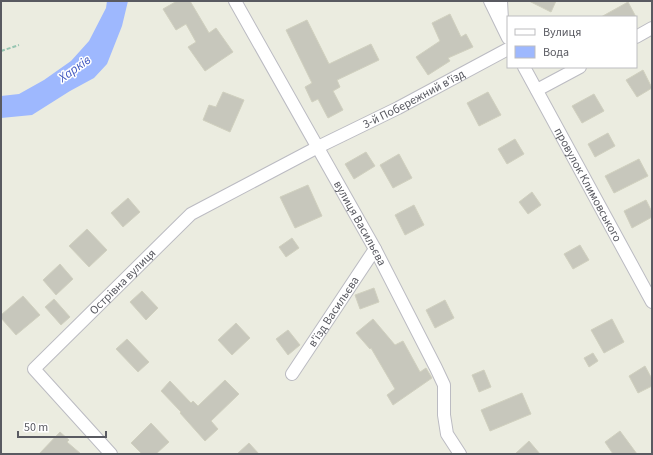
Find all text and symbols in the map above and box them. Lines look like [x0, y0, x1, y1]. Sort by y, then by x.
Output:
legend [507, 16, 637, 68]
text: Вулиця [543, 24, 581, 41]
text: Вода [543, 44, 569, 61]
water label: Харків [54, 51, 94, 87]
street label: 3-й Побережний в'їзд [360, 65, 469, 133]
street label: провулок Климовського [550, 125, 626, 245]
street label: вулиця Васильєва [329, 178, 390, 269]
street label: Острівна вулиця [86, 245, 160, 319]
street label: в'їзд Васильєва [304, 273, 364, 351]
scale bar [18, 413, 106, 439]
text: 50 m [24, 419, 48, 436]

